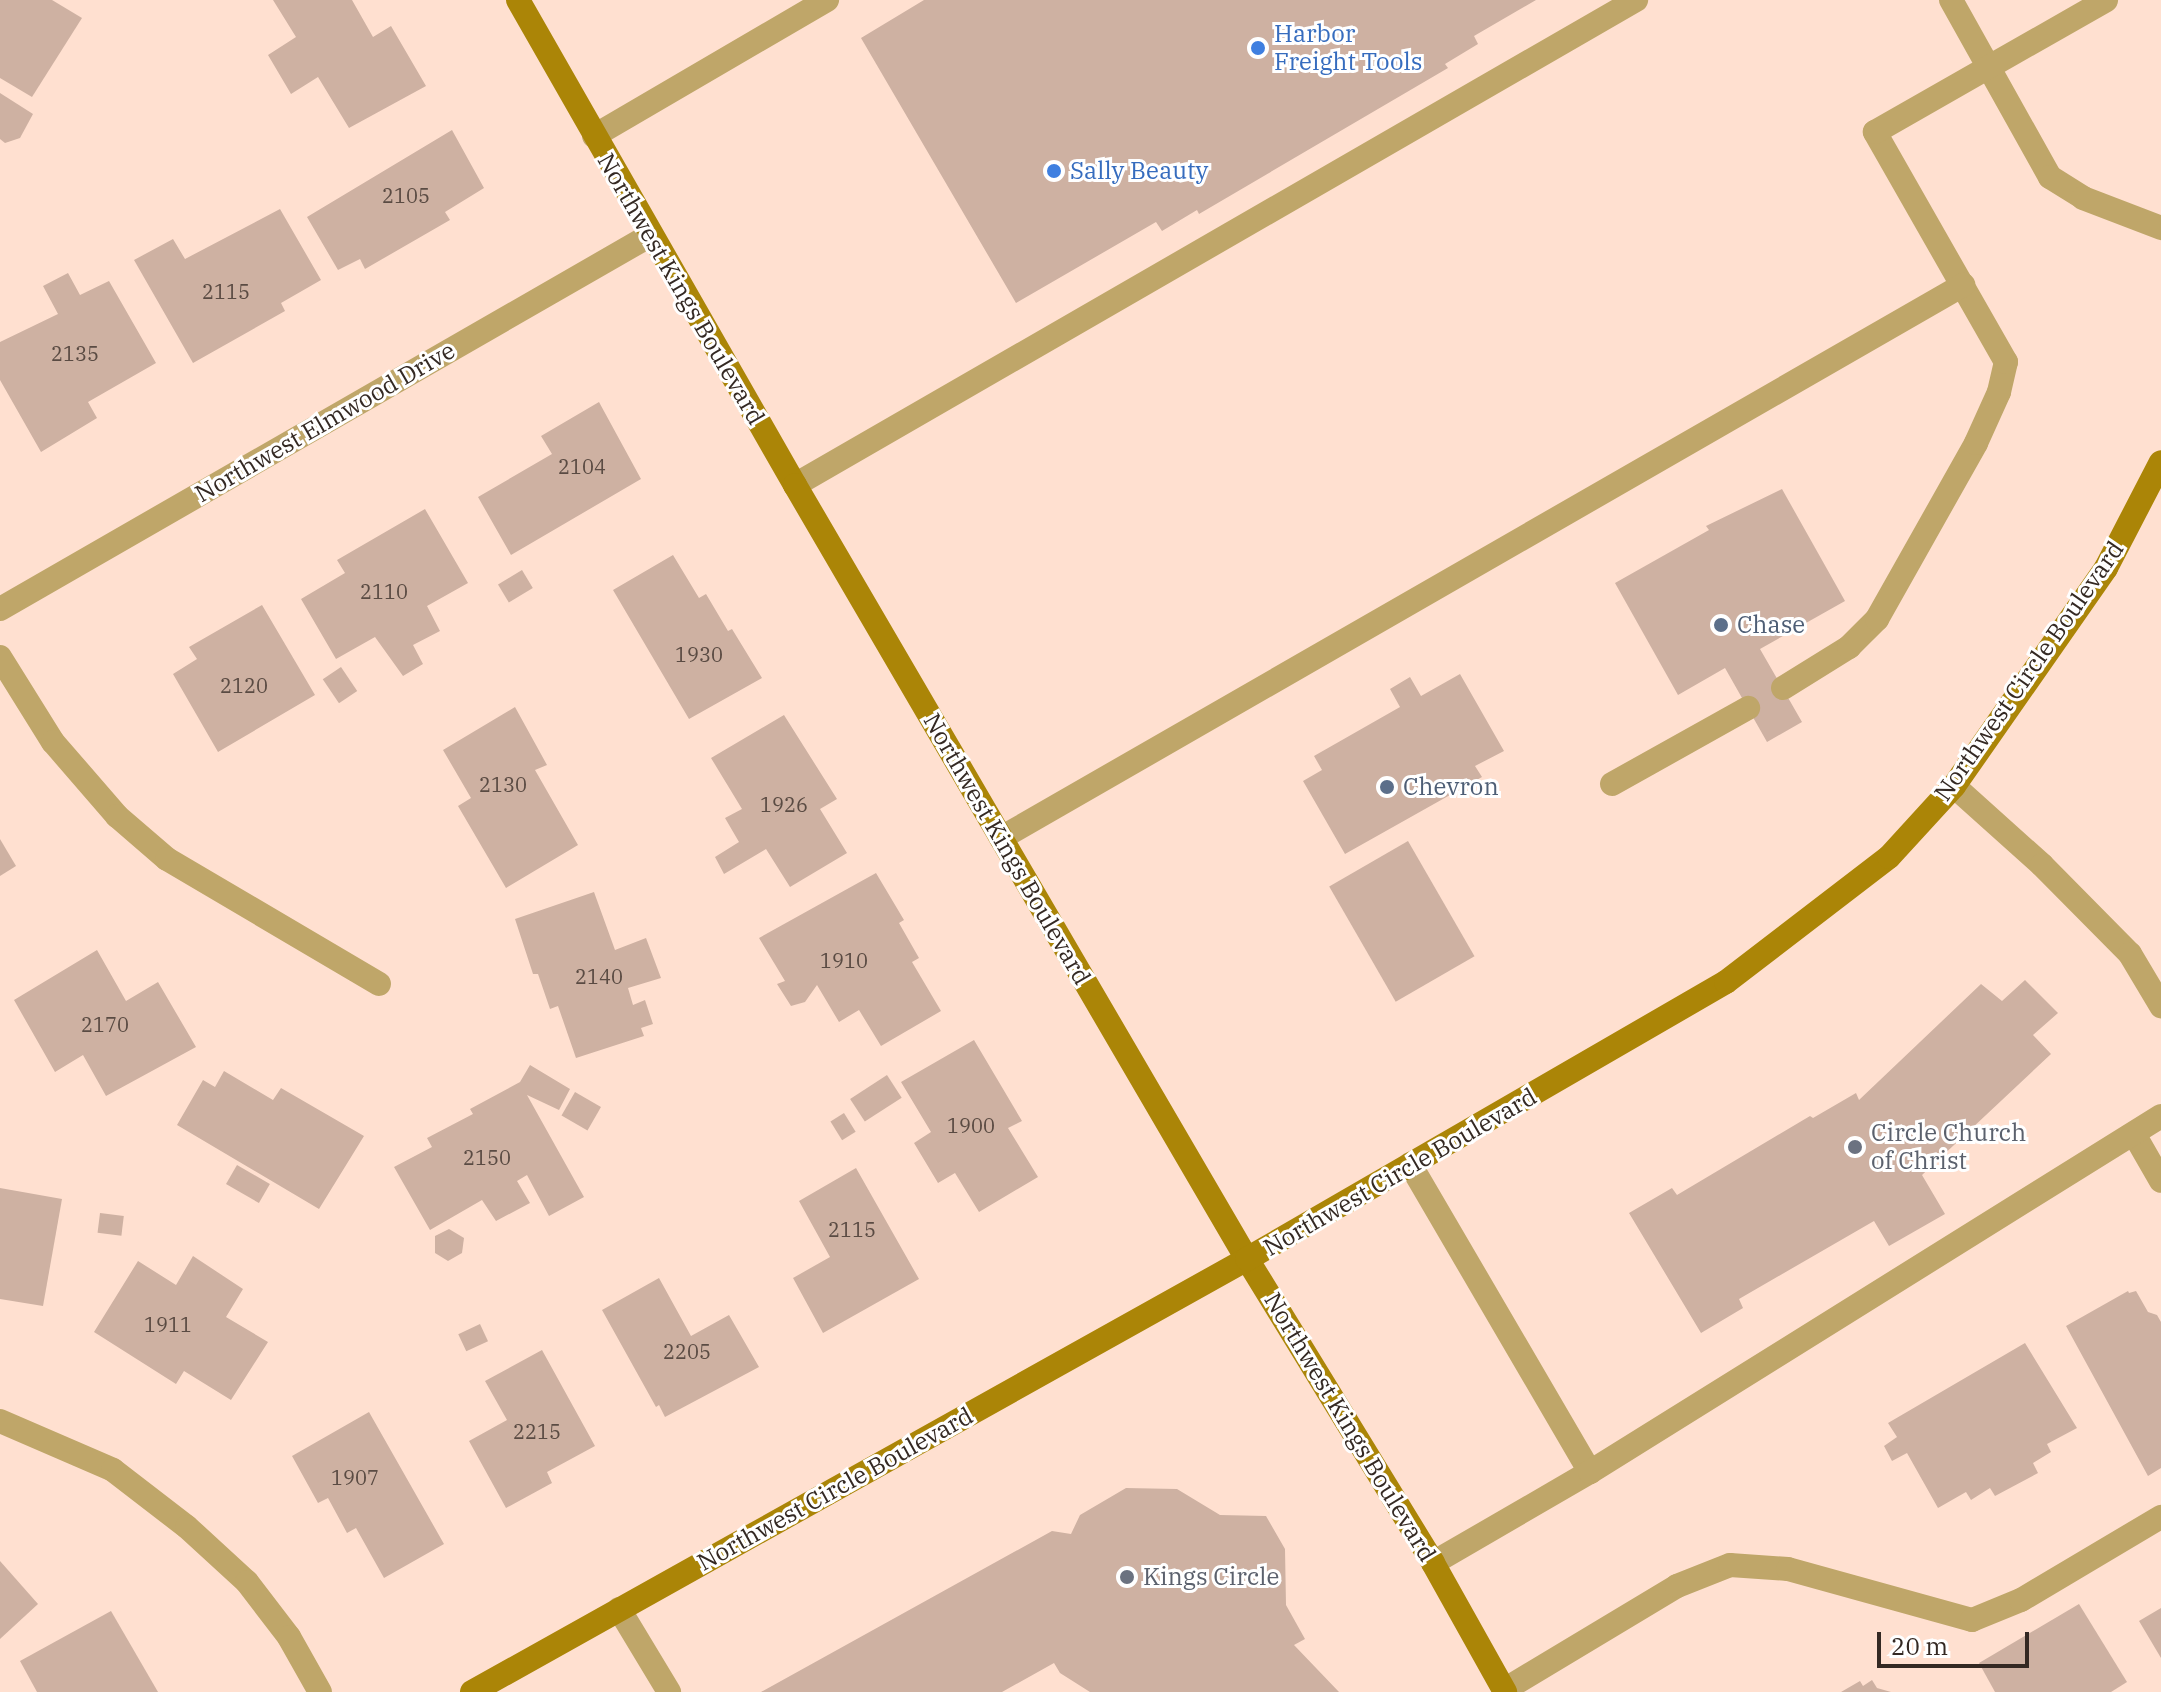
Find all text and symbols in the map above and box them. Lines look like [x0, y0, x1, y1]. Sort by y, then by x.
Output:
place label: Harbor Freight Tools [1274, 20, 1422, 76]
marker: Harbor Freight Tools [1249, 39, 1267, 57]
street label: Northwest Kings Boulevard [591, 148, 771, 430]
place label: Sally Beauty [1070, 157, 1208, 185]
marker: Sally Beauty [1045, 162, 1063, 180]
house number: 2105 [382, 183, 430, 207]
house number: 2115 [202, 279, 250, 303]
street label: Northwest Elmwood Drive [190, 336, 460, 508]
house number: 2135 [51, 341, 99, 365]
house number: 2104 [558, 454, 606, 478]
street label: Northwest Circle Boulevard [1928, 536, 2130, 806]
house number: 2110 [360, 579, 408, 603]
place label: Chase [1737, 611, 1805, 639]
marker: Chase [1712, 616, 1730, 634]
house number: 1930 [675, 642, 723, 666]
house number: 2120 [220, 673, 268, 697]
street label: Northwest Kings Boulevard [917, 708, 1097, 990]
house number: 2130 [479, 772, 527, 796]
place label: Chevron [1403, 773, 1499, 801]
marker: Chevron [1378, 778, 1396, 796]
house number: 1926 [760, 792, 808, 816]
house number: 1910 [820, 948, 868, 972]
house number: 2140 [575, 964, 623, 988]
house number: 2170 [81, 1012, 129, 1036]
street label: Northwest Circle Boulevard [1258, 1082, 1542, 1262]
house number: 1900 [947, 1113, 995, 1137]
place label: Circle Church of Christ [1871, 1119, 2026, 1175]
marker: Circle Church of Christ [1846, 1138, 1864, 1156]
house number: 2150 [463, 1145, 511, 1169]
house number: 2115 [828, 1217, 876, 1241]
street label: Northwest Kings Boulevard [1258, 1287, 1442, 1567]
house number: 1911 [144, 1312, 192, 1336]
house number: 2205 [663, 1339, 711, 1363]
street label: Northwest Circle Boulevard [692, 1401, 978, 1577]
house number: 2215 [513, 1419, 561, 1443]
house number: 1907 [331, 1465, 379, 1489]
place label: Kings Circle [1143, 1563, 1279, 1591]
marker: Kings Circle [1118, 1568, 1136, 1586]
scale bar [1881, 1616, 2033, 1666]
text: 20 m [1891, 1630, 1948, 1662]

